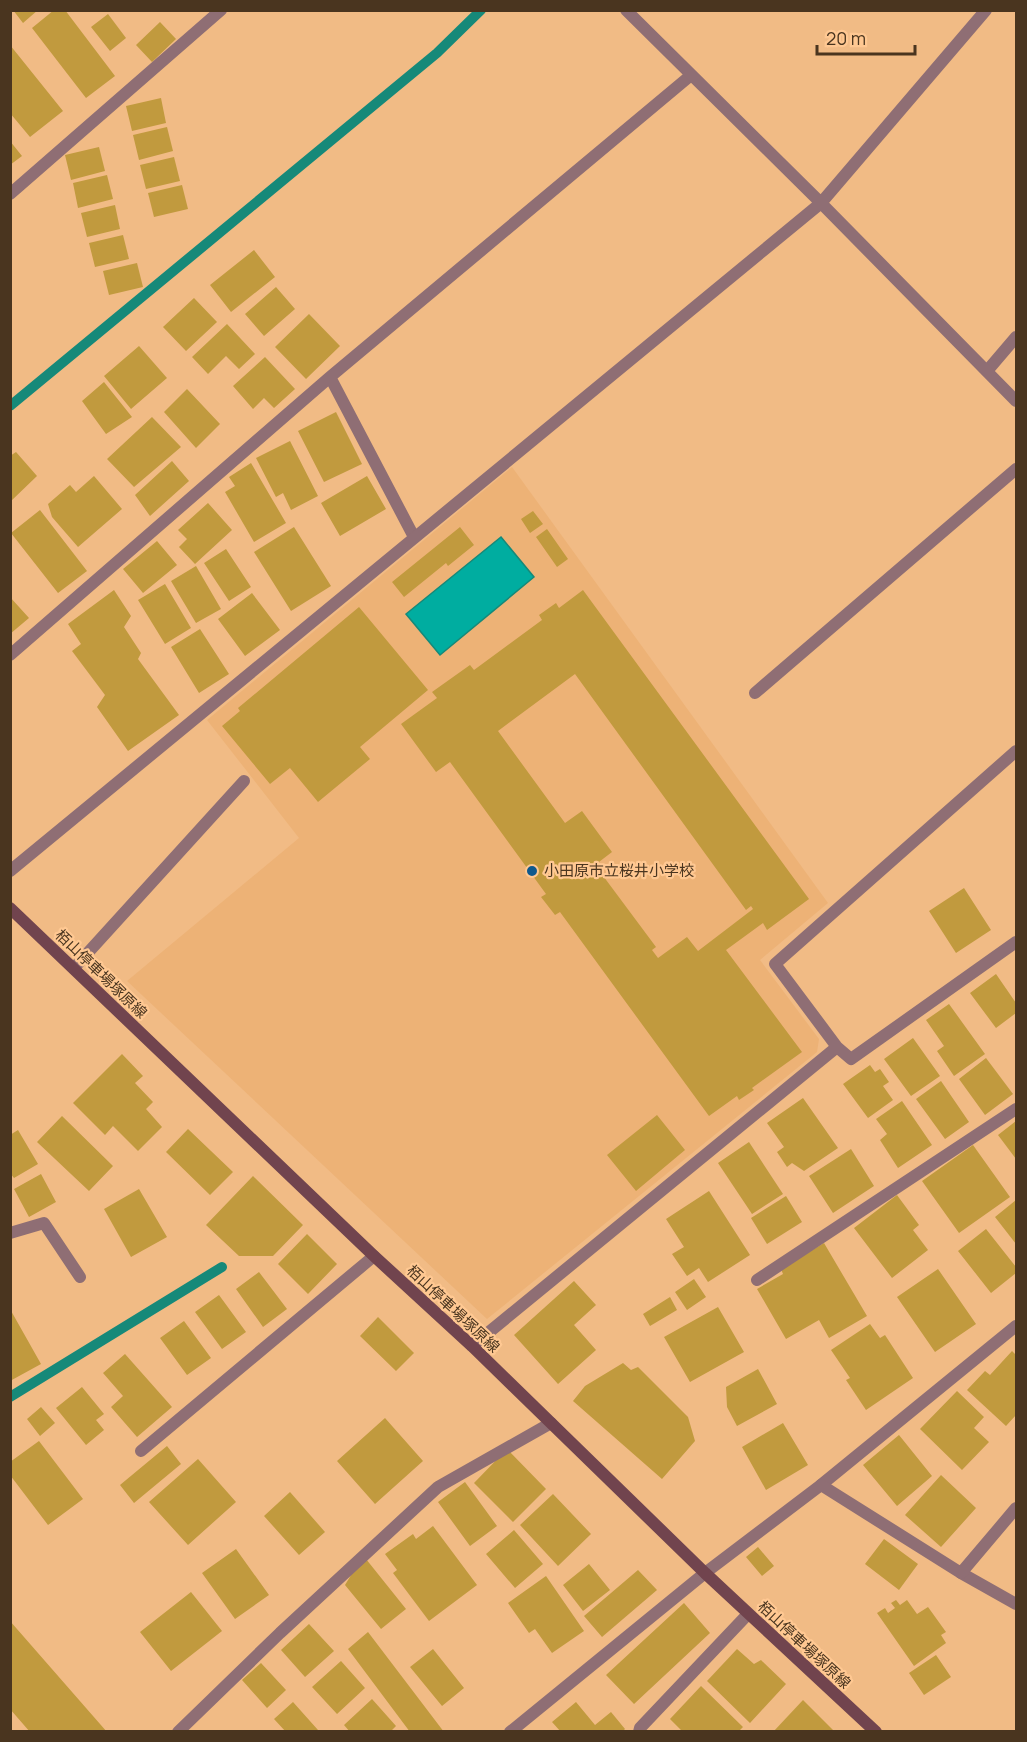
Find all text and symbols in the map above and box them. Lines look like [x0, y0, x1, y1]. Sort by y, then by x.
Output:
scale bar [817, 18, 914, 56]
text: 20 m [826, 26, 866, 50]
place label: 小田原市立桜井小学校 [544, 860, 694, 881]
marker: 小田原市立桜井小学校 [525, 864, 539, 878]
street label: 栢山停車場塚原線 [51, 924, 152, 1023]
street label: 栢山停車場塚原線 [402, 1260, 504, 1357]
street label: 栢山停車場塚原線 [753, 1596, 855, 1693]

